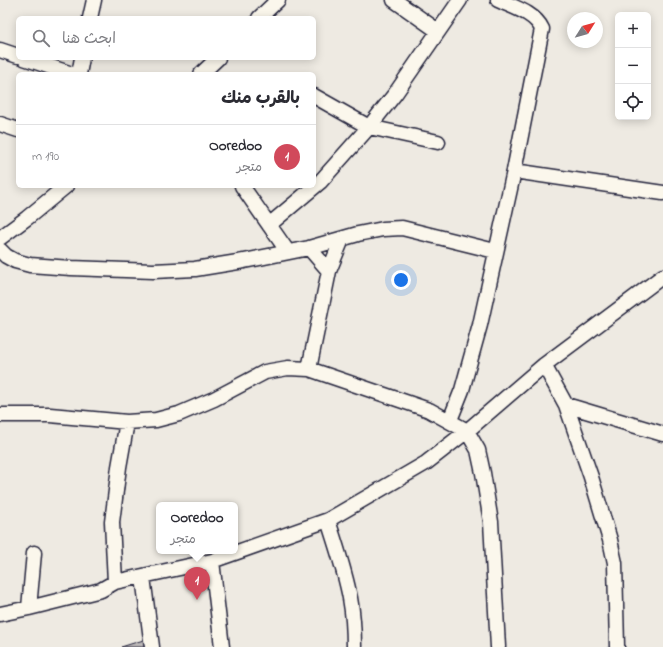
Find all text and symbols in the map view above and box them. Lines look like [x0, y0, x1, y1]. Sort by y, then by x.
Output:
north arrow [567, 12, 603, 48]
map controls [615, 12, 651, 120]
button: + [615, 12, 651, 48]
search box [16, 16, 316, 60]
icon: search [30, 27, 52, 49]
text: ابحث هنا [62, 28, 116, 50]
button: − [615, 48, 651, 84]
button: locate [615, 84, 651, 120]
text: بالقرب منك [221, 86, 300, 111]
text: Ooredoo [209, 135, 262, 157]
text: 190 m [32, 147, 59, 166]
text: 1 [285, 147, 289, 166]
text: متجر [237, 158, 262, 177]
your location [391, 270, 411, 290]
popup [156, 502, 238, 554]
text: Ooredoo [170, 507, 224, 529]
text: متجر [170, 530, 196, 549]
pin: 1 [184, 567, 210, 600]

